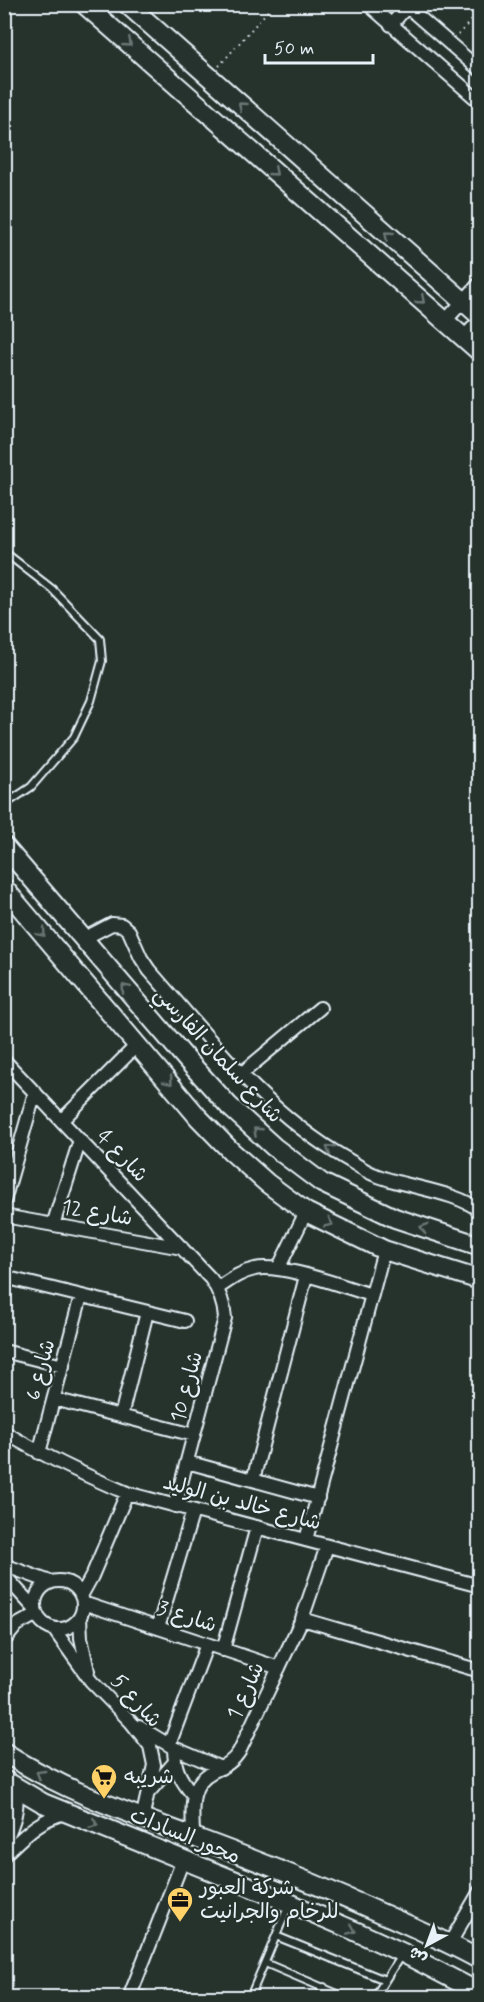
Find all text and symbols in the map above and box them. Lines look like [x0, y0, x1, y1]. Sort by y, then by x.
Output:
scale bar [265, 27, 373, 65]
one-way arrow [121, 36, 132, 47]
text: 50 m [274, 37, 314, 61]
one-way arrow [238, 102, 249, 113]
one-way arrow [268, 165, 278, 176]
one-way arrow [385, 231, 395, 242]
one-way arrow [414, 293, 425, 304]
one-way arrow [35, 926, 46, 937]
street label: شارع سلمان الفارسي [145, 981, 289, 1132]
one-way arrow [121, 984, 132, 995]
one-way arrow [162, 1074, 173, 1085]
street label: شارع 4 [90, 1123, 154, 1189]
one-way arrow [253, 1127, 263, 1138]
one-way arrow [326, 1144, 336, 1156]
street label: شارع 12 [59, 1193, 135, 1233]
one-way arrow [323, 1216, 334, 1228]
one-way arrow [419, 1223, 430, 1235]
street label: شارع 6 [19, 1336, 63, 1404]
street label: شارع 10 [164, 1348, 210, 1426]
street label: شارع خالد بن الوليد [160, 1468, 324, 1538]
street label: شارع 3 [154, 1594, 220, 1640]
street label: شارع 1 [221, 1658, 271, 1724]
street label: شارع 5 [104, 1668, 168, 1734]
supermarket icon: شريبه [89, 1762, 119, 1800]
place label: شريبه [124, 1763, 174, 1791]
one-way arrow [36, 1769, 46, 1781]
street label: محور السادات [126, 1801, 244, 1871]
one-way arrow [88, 1817, 99, 1829]
place label: شركة العبور للرخام والجرانيت [198, 1874, 339, 1927]
office icon: شركة العبور للرخام والجرانيت [165, 1885, 195, 1923]
north arrow [397, 1915, 457, 1975]
one-way arrow [346, 1923, 357, 1935]
text: ش [405, 1941, 432, 1969]

